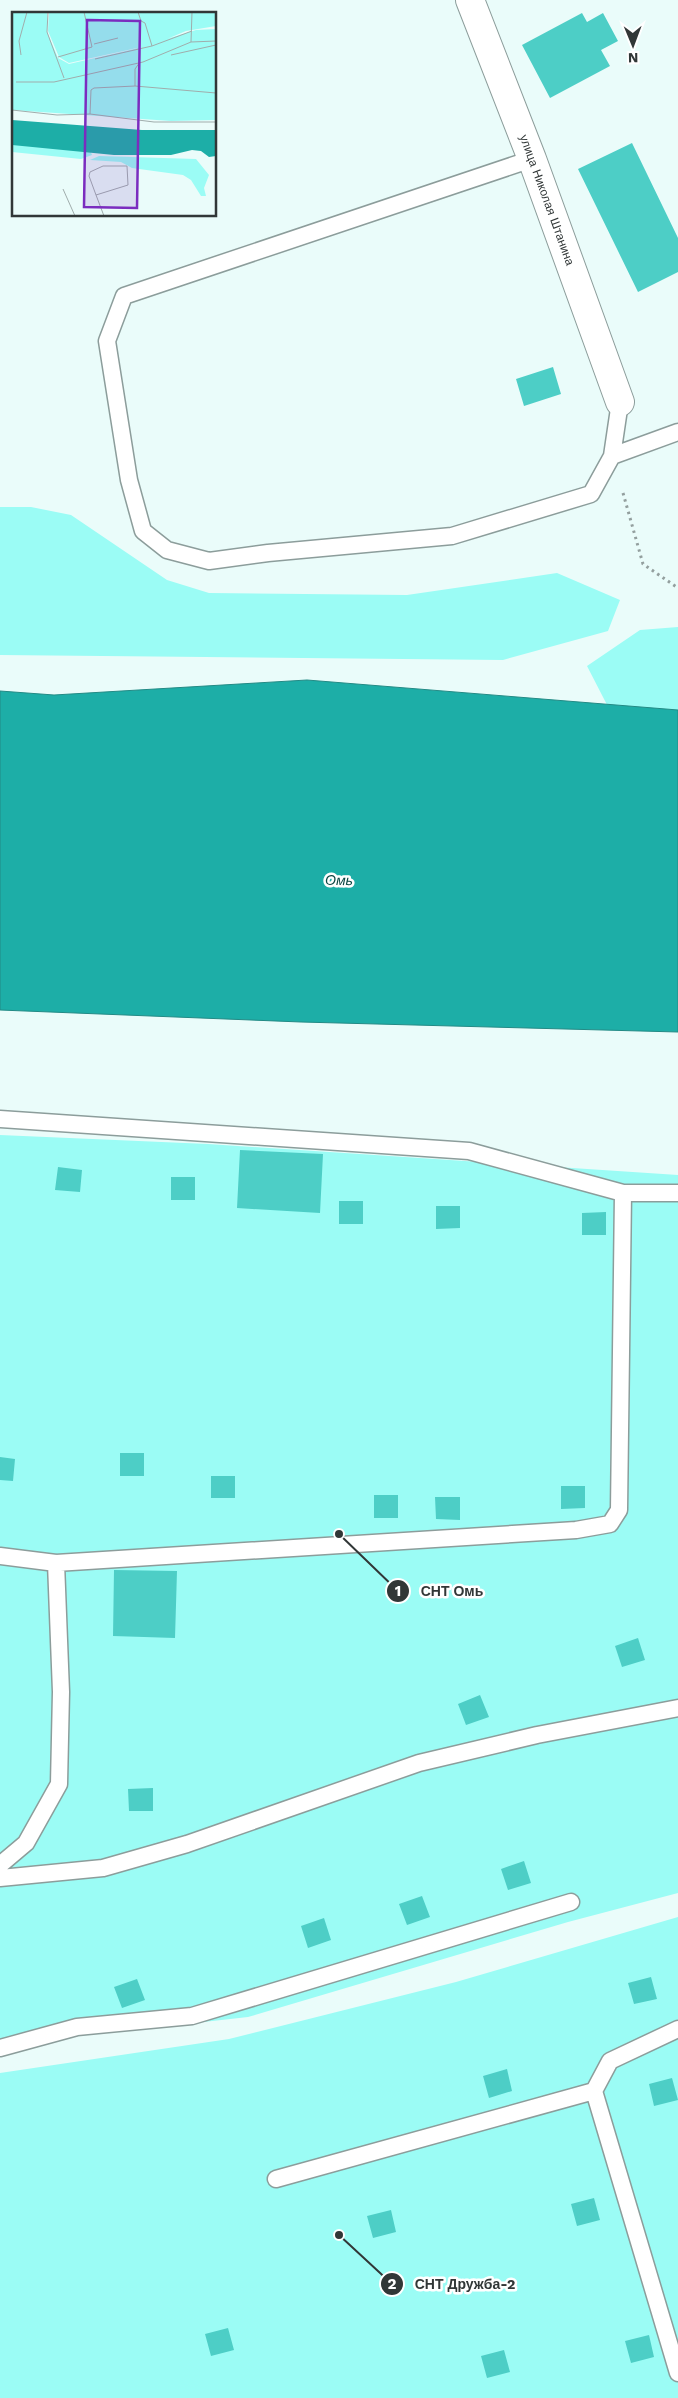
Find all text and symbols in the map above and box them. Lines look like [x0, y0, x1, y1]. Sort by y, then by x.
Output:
inset map [12, 12, 216, 216]
north arrow [608, 20, 658, 70]
text: N [628, 50, 639, 66]
street label: улица Николая Штанина [517, 133, 577, 268]
water label: Омь [325, 872, 353, 888]
callout: СНТ Омь [385, 1577, 493, 1606]
text: 1 [395, 1582, 401, 1600]
text: СНТ Омь [421, 1583, 484, 1599]
callout: СНТ Дружба-2 [380, 2270, 525, 2299]
text: 2 [388, 2275, 397, 2293]
text: СНТ Дружба-2 [415, 2276, 515, 2292]

